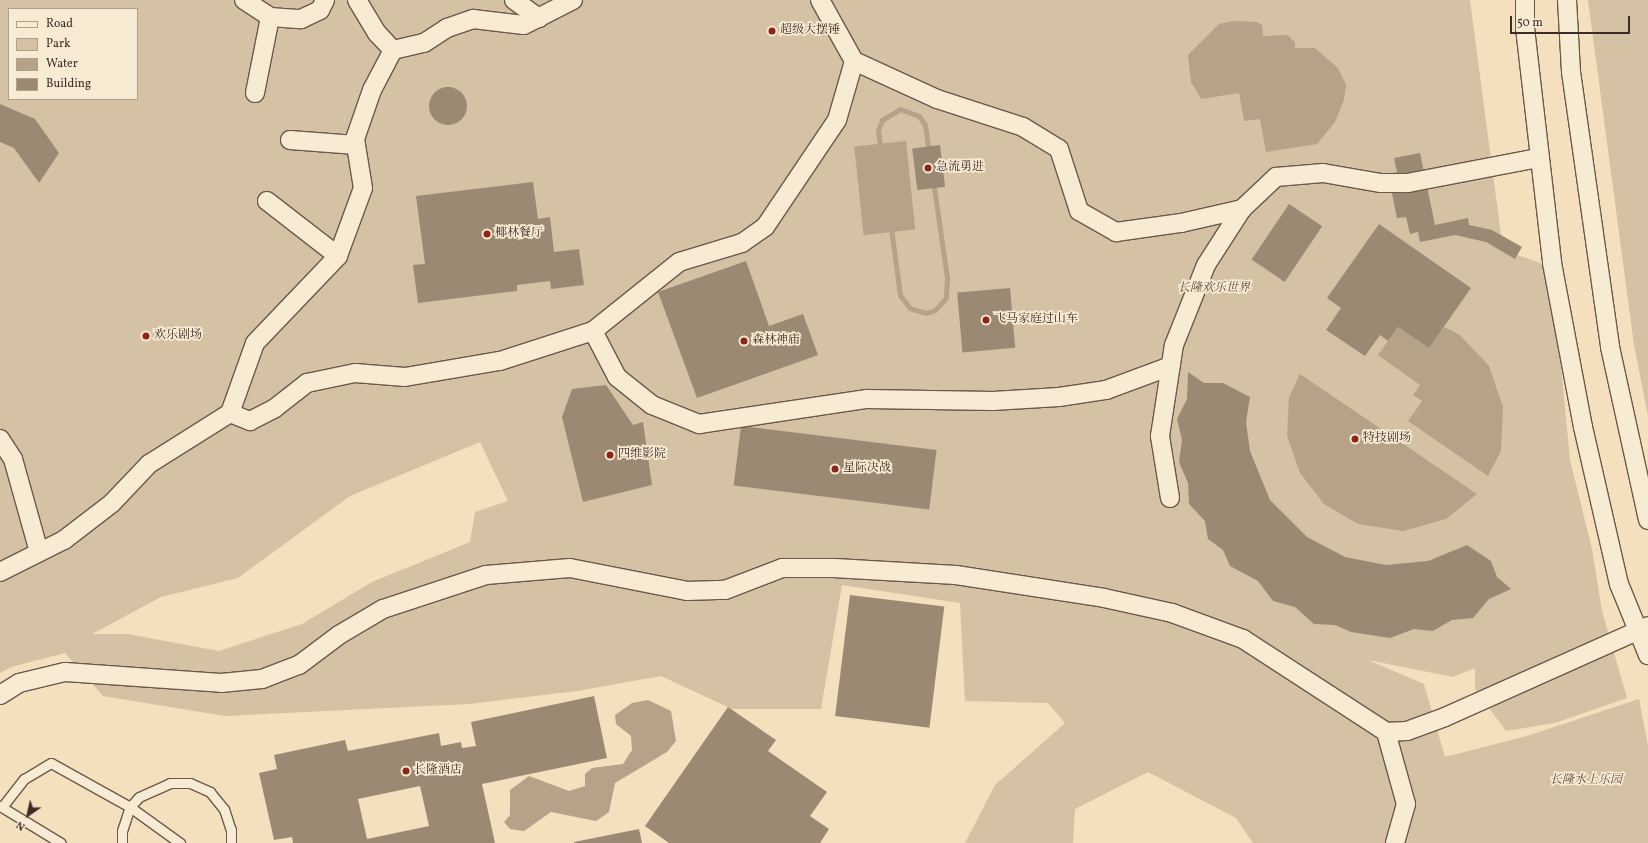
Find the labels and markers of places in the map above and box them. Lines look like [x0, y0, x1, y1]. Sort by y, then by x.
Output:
place label: 超级大摆锤 [780, 24, 840, 38]
marker: 超级大摆锤 [767, 26, 777, 36]
place label: 急流勇进 [936, 161, 984, 175]
marker: 急流勇进 [923, 163, 933, 173]
place label: 椰林餐厅 [495, 227, 543, 241]
marker: 椰林餐厅 [482, 229, 492, 239]
place label: 飞马家庭过山车 [994, 313, 1078, 327]
marker: 飞马家庭过山车 [981, 315, 991, 325]
place label: 欢乐剧场 [154, 329, 202, 343]
marker: 欢乐剧场 [141, 331, 151, 341]
place label: 森林神庙 [752, 334, 800, 348]
marker: 森林神庙 [739, 336, 749, 346]
place label: 特技剧场 [1363, 432, 1411, 446]
marker: 特技剧场 [1350, 434, 1360, 444]
place label: 四维影院 [618, 448, 666, 462]
marker: 四维影院 [605, 450, 615, 460]
place label: 星际决战 [843, 462, 891, 476]
marker: 星际决战 [830, 464, 840, 474]
place label: 长隆酒店 [414, 764, 462, 778]
marker: 长隆酒店 [401, 766, 411, 776]

